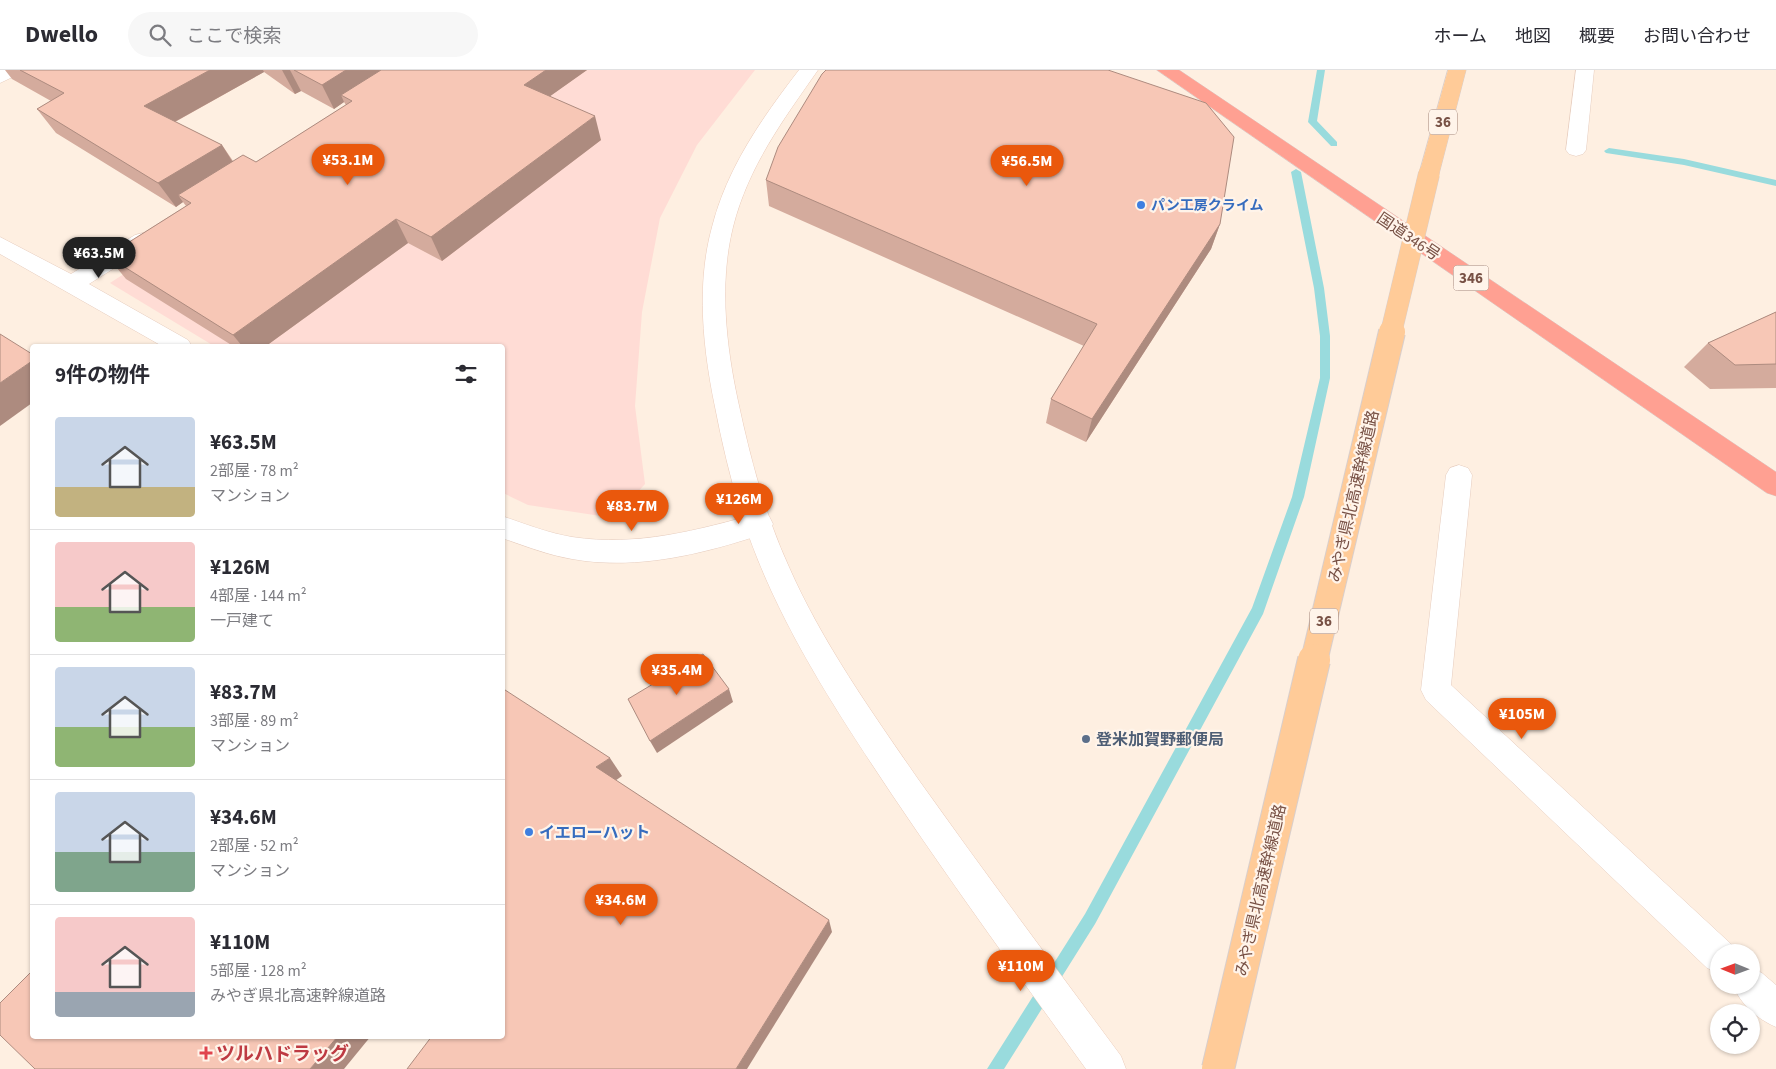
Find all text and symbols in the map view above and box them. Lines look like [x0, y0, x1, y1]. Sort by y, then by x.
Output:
search box [128, 12, 478, 57]
text: Dwello [25, 17, 98, 52]
icon: search [146, 21, 174, 49]
text: ここで検索 [186, 23, 281, 50]
text: ホーム [1434, 24, 1487, 49]
text: 地図 [1515, 24, 1551, 49]
text: 概要 [1579, 24, 1615, 49]
text: お問い合わせ [1643, 24, 1751, 49]
road number: 36 [1429, 110, 1457, 134]
pin: ¥53.1M [307, 144, 389, 186]
pin: ¥56.5M [986, 144, 1068, 187]
text: ¥53.1M [323, 149, 373, 171]
text: ¥56.5M [1002, 150, 1052, 172]
place label: パン工房クライム [1151, 196, 1263, 216]
marker: パン工房クライム [1135, 199, 1147, 211]
street label: 国道346号 [1373, 208, 1444, 266]
pin: ¥63.5M [58, 236, 140, 279]
text: ¥63.5M [74, 242, 124, 264]
road number: 346 [1454, 266, 1488, 290]
text: 9件の物件 [55, 360, 150, 390]
icon: filters [452, 360, 480, 388]
street label: みやぎ県北高速幹線道路 [1323, 408, 1384, 584]
text: ¥63.5M [210, 427, 277, 457]
icon: home [95, 437, 155, 497]
text: 2部屋 · 78 m² [210, 460, 299, 482]
pin: ¥126M [704, 482, 774, 525]
text: マンション [210, 485, 290, 507]
text: ¥126M [716, 488, 762, 510]
pin: ¥83.7M [591, 490, 673, 532]
text: ¥83.7M [607, 495, 657, 517]
text: ¥126M [210, 552, 270, 582]
icon: home [95, 562, 155, 622]
text: 4部屋 · 144 m² [210, 585, 307, 607]
road number: 36 [1310, 608, 1338, 634]
text: 一戸建て [210, 610, 274, 632]
pin: ¥35.4M [636, 654, 718, 696]
text: ¥35.4M [652, 659, 702, 681]
text: ¥83.7M [210, 677, 277, 707]
icon: home [95, 687, 155, 747]
pin: ¥105M [1487, 698, 1557, 740]
text: ¥105M [1499, 703, 1545, 725]
text: 3部屋 · 89 m² [210, 710, 299, 732]
place label: 登米加賀野郵便局 [1096, 729, 1224, 751]
marker: 登米加賀野郵便局 [1080, 733, 1092, 745]
text: マンション [210, 735, 290, 757]
text: ¥34.6M [210, 802, 277, 832]
street label: みやぎ県北高速幹線道路 [1230, 802, 1291, 978]
icon: home [95, 812, 155, 872]
place label: イエローハット [539, 822, 651, 844]
marker: イエローハット [523, 826, 535, 838]
text: 2部屋 · 52 m² [210, 835, 299, 857]
text: マンション [210, 860, 290, 882]
pin: ¥34.6M [580, 884, 662, 926]
text: ¥34.6M [596, 889, 646, 911]
text: ¥110M [210, 927, 270, 957]
icon: home [95, 937, 155, 997]
north arrow [1710, 944, 1760, 994]
map controls [1710, 944, 1760, 1054]
pin: ¥110M [986, 950, 1056, 992]
text: ¥110M [998, 955, 1044, 977]
text: 5部屋 · 128 m² [210, 960, 307, 982]
text: みやぎ県北高速幹線道路 [210, 985, 386, 1007]
button: locate [1710, 1004, 1760, 1054]
place label: ツルハドラッグ [216, 1041, 349, 1068]
marker: ツルハドラッグ [200, 1047, 212, 1059]

